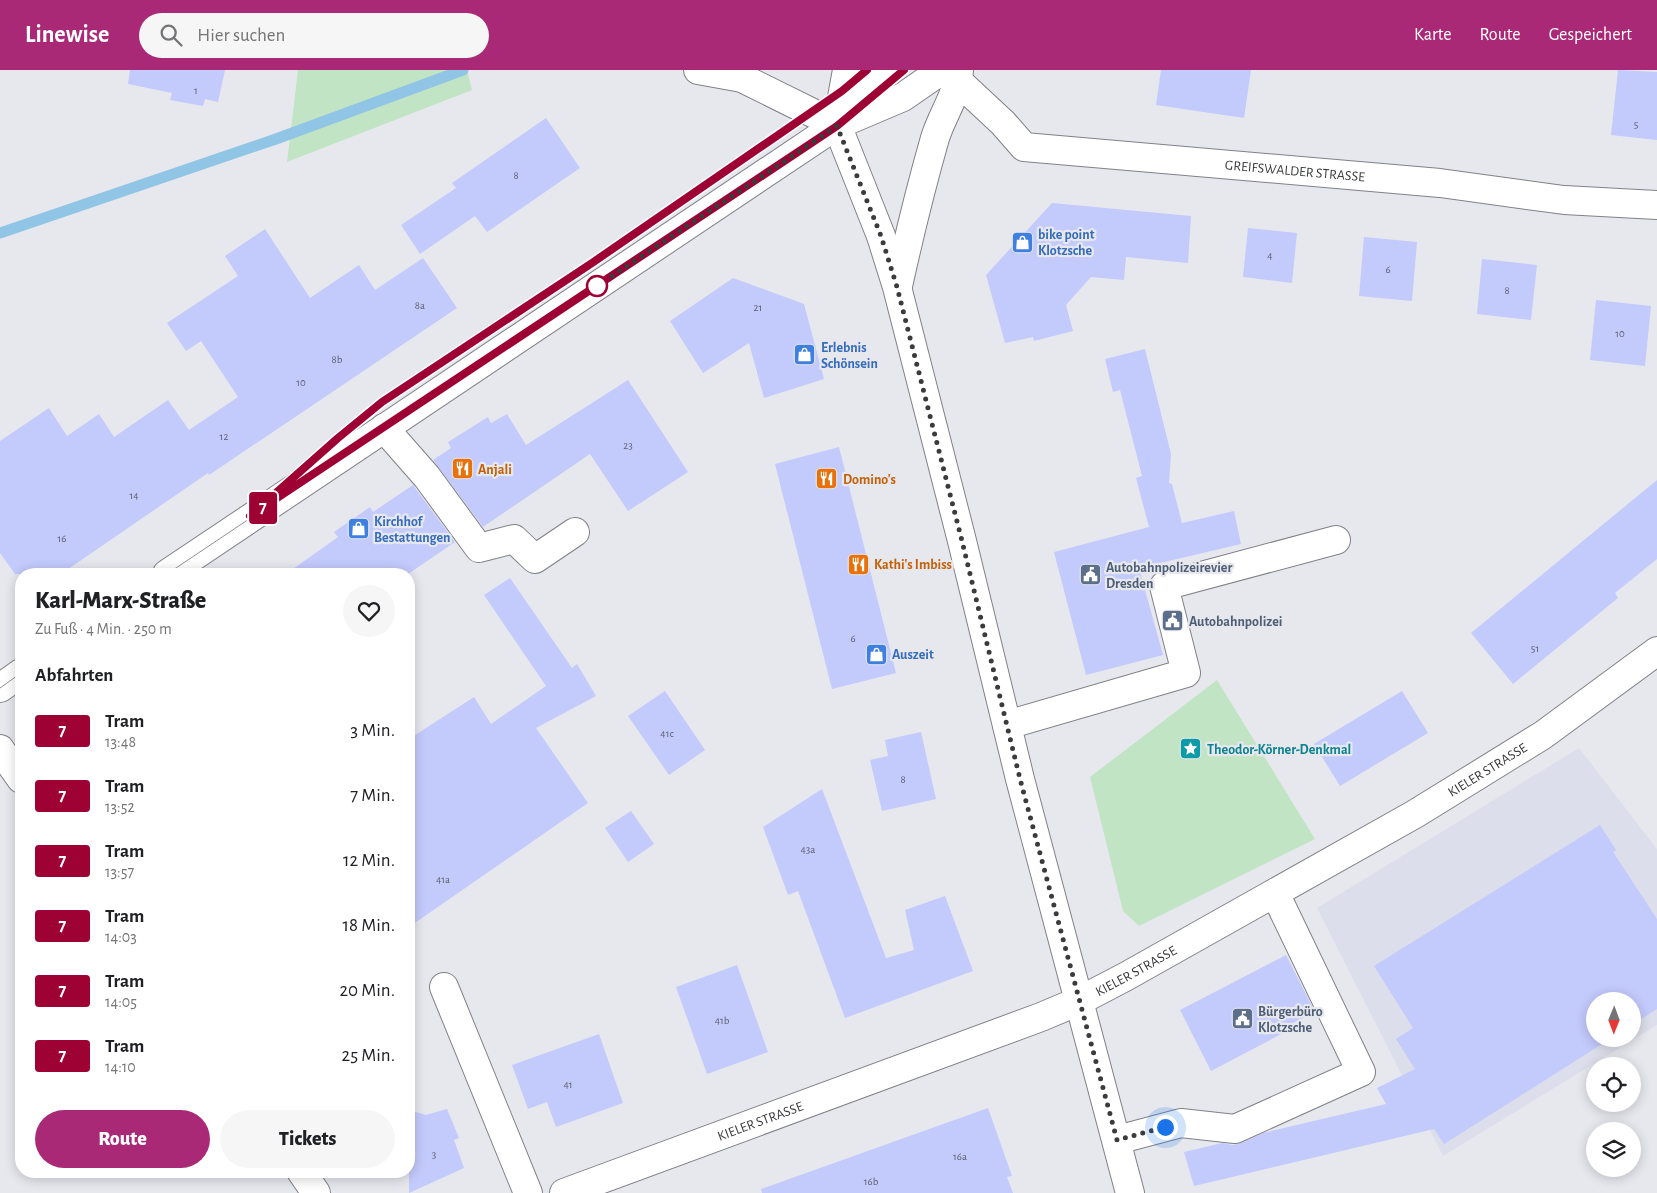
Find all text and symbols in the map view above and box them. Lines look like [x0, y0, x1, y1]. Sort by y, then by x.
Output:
search box [139, 13, 489, 58]
icon: search [157, 21, 185, 49]
text: Linewise [25, 23, 109, 47]
text: Hier suchen [197, 26, 285, 45]
text: Karte [1414, 26, 1451, 44]
text: Route [1479, 26, 1521, 44]
text: Gespeichert [1549, 26, 1632, 44]
house number: 1 [194, 85, 198, 96]
house number: 5 [1634, 119, 1639, 130]
street label: GREIFSWALDER STRASSE [1224, 158, 1366, 184]
house number: 8 [513, 170, 519, 181]
place label: bike point Klotzsche [1038, 228, 1095, 258]
shop icon: bike point Klotzsche [1010, 230, 1034, 254]
house number: 4 [1267, 250, 1273, 261]
house number: 6 [1385, 264, 1391, 275]
unlabelled marker [586, 275, 608, 297]
house number: 8 [1504, 285, 1510, 296]
house number: 8a [415, 300, 425, 311]
house number: 21 [754, 302, 762, 313]
house number: 10 [1615, 328, 1625, 339]
place label: Erlebnis Schönsein [821, 341, 878, 371]
shop icon: Erlebnis Schönsein [793, 343, 817, 367]
house number: 8b [332, 354, 343, 365]
house number: 10 [296, 377, 306, 388]
house number: 12 [220, 431, 228, 442]
house number: 23 [623, 440, 633, 451]
restaurant icon: Anjali [450, 457, 474, 481]
place label: Anjali [478, 463, 512, 477]
restaurant icon: Domino's [815, 467, 839, 491]
place label: Domino's [843, 473, 896, 487]
house number: 14 [129, 490, 139, 501]
line badge: 7 [247, 492, 279, 524]
text: 7 [259, 499, 267, 517]
place label: Kirchhof Bestattungen [374, 515, 451, 545]
shop icon: Kirchhof Bestattungen [346, 517, 370, 541]
house number: 16 [58, 533, 66, 544]
restaurant icon: Kathi's Imbiss [846, 552, 870, 576]
place label: Kathi's Imbiss [874, 558, 952, 572]
place label: Autobahnpolizeirevier Dresden [1106, 561, 1232, 591]
public building icon: Autobahnpolizeirevier Dresden [1078, 563, 1102, 587]
button: heart [343, 585, 395, 637]
text: Karl-Marx-Straße [35, 589, 206, 613]
public building icon: Autobahnpolizei [1161, 609, 1185, 633]
place label: Autobahnpolizei [1189, 615, 1282, 629]
text: Zu Fuß · 4 Min. · 250 m [35, 621, 172, 637]
house number: 6 [850, 633, 856, 644]
shop icon: Auszeit [864, 642, 888, 666]
house number: 51 [1531, 643, 1539, 654]
place label: Auszeit [892, 648, 934, 662]
text: Abfahrten [35, 666, 113, 685]
text: Tram [105, 712, 144, 731]
text: 3 Min. [350, 721, 395, 740]
text: 7 [59, 722, 66, 740]
house number: 41c [660, 728, 674, 739]
text: 13:48 [105, 734, 136, 750]
place icon: Theodor-Körner-Denkmal [1179, 737, 1203, 761]
street label: KIELER STRASSE [1446, 741, 1530, 800]
place label: Theodor-Körner-Denkmal [1207, 743, 1351, 757]
house number: 8 [900, 774, 906, 785]
text: Tram [105, 777, 144, 796]
text: 7 Min. [350, 786, 395, 805]
text: 7 [59, 787, 66, 805]
text: 13:52 [105, 799, 135, 815]
text: Tram [105, 842, 144, 861]
house number: 43a [801, 844, 815, 855]
text: 12 Min. [343, 851, 395, 870]
text: 7 [59, 852, 66, 870]
text: 13:57 [105, 864, 134, 880]
house number: 41a [436, 874, 450, 885]
text: Tram [105, 907, 144, 926]
text: 18 Min. [343, 916, 395, 935]
text: 7 [59, 917, 66, 935]
text: 14:03 [105, 929, 137, 945]
street label: KIELER STRASSE [1093, 944, 1179, 999]
text: Tram [105, 972, 144, 991]
text: 20 Min. [339, 981, 395, 1000]
text: 7 [59, 982, 66, 1000]
north arrow [1586, 992, 1641, 1048]
map controls [1586, 992, 1641, 1177]
text: 14:05 [105, 994, 137, 1010]
place label: Bürgerbüro Klotzsche [1258, 1005, 1323, 1035]
public building icon: Bürgerbüro Klotzsche [1230, 1007, 1254, 1031]
house number: 41b [715, 1015, 730, 1026]
text: Tram [105, 1037, 144, 1056]
text: 25 Min. [342, 1046, 395, 1065]
text: 7 [59, 1047, 66, 1065]
button: locate [1586, 1057, 1641, 1112]
text: 14:10 [105, 1059, 136, 1075]
house number: 41 [563, 1079, 573, 1090]
street label: KIELER STRASSE [716, 1099, 805, 1144]
button: Route [35, 1110, 210, 1168]
button: Tickets [220, 1110, 395, 1168]
your location [1153, 1115, 1178, 1140]
button: layers [1586, 1122, 1641, 1177]
house number: 3 [432, 1149, 437, 1160]
house number: 16a [953, 1151, 967, 1162]
house number: 16b [864, 1176, 879, 1187]

